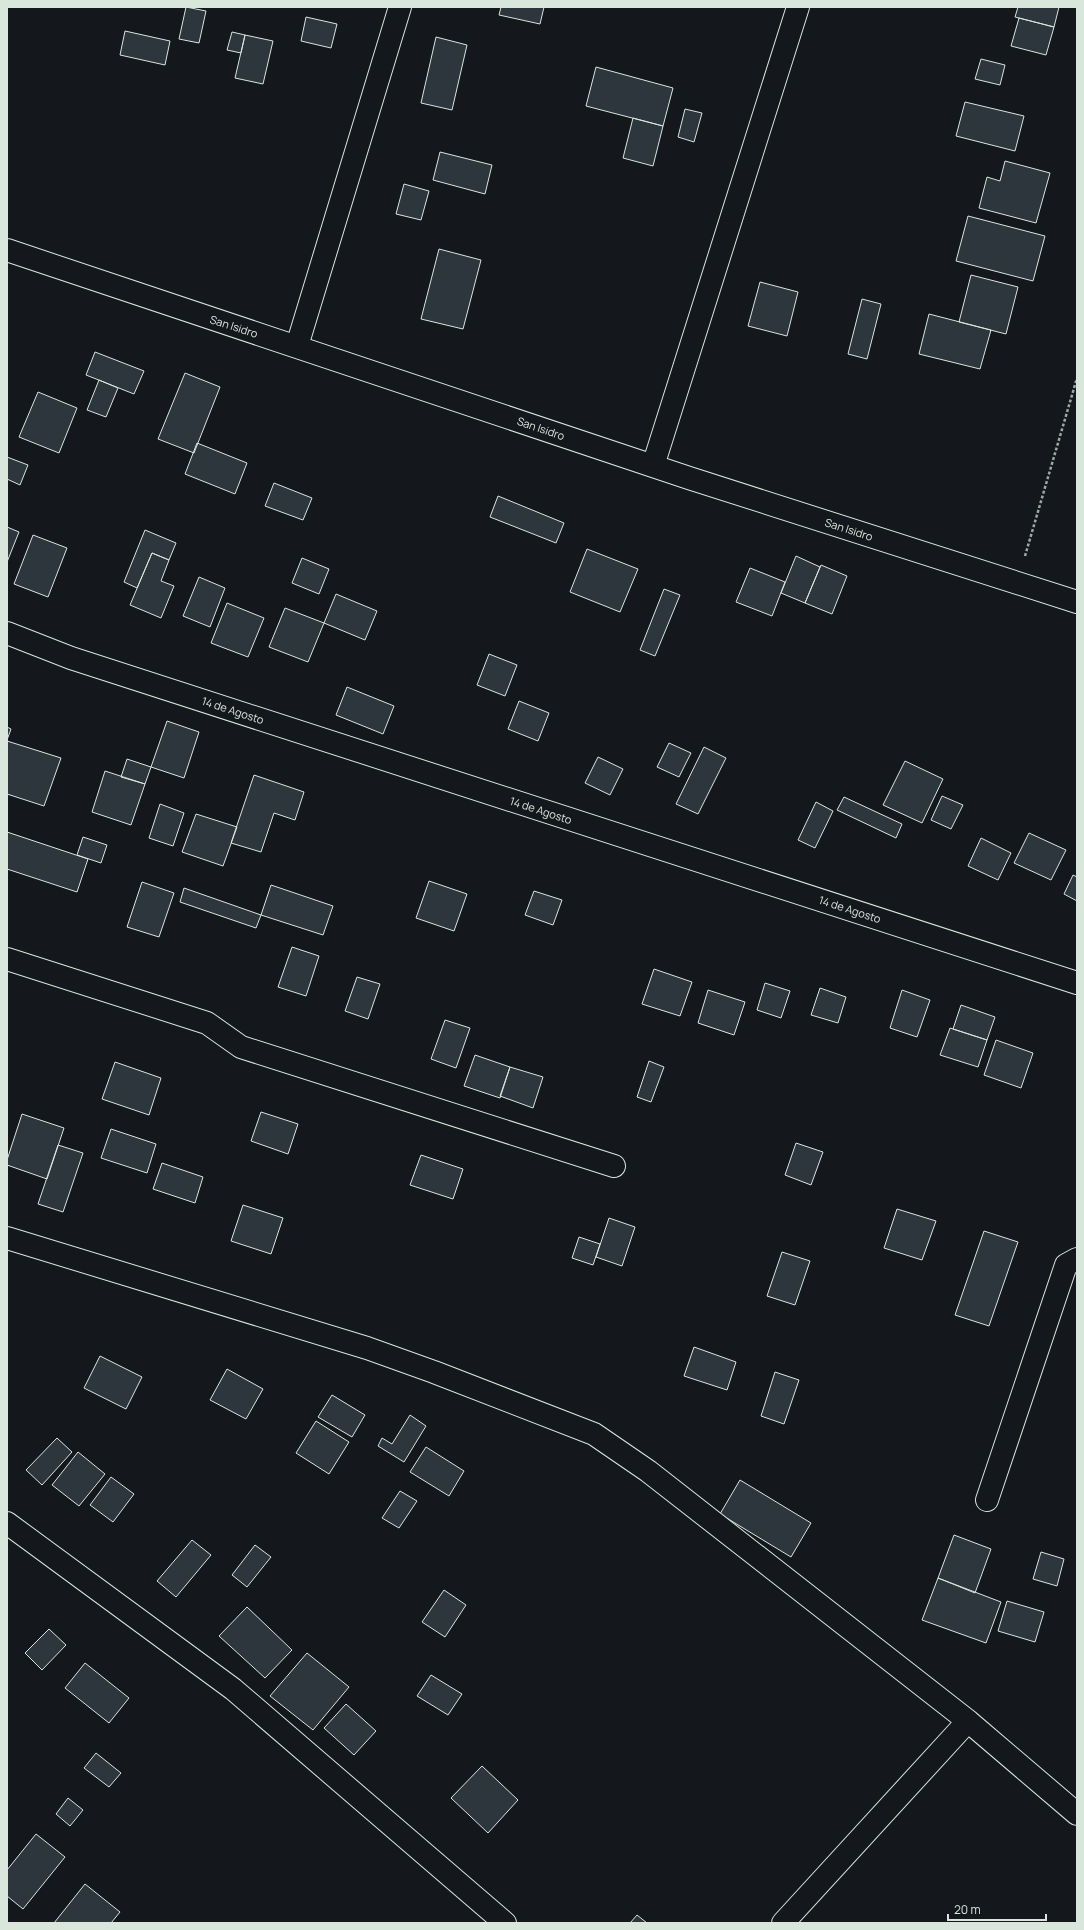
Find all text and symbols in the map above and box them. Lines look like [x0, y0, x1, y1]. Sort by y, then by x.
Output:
street label: San Isidro [208, 311, 260, 341]
street label: San Isidro [515, 413, 567, 443]
street label: San Isidro [823, 514, 875, 544]
street label: 14 de Agosto [200, 693, 266, 727]
street label: 14 de Agosto [508, 793, 574, 827]
street label: 14 de Agosto [817, 892, 883, 926]
scale bar [948, 1896, 1046, 1922]
text: 20 m [954, 1901, 981, 1918]

